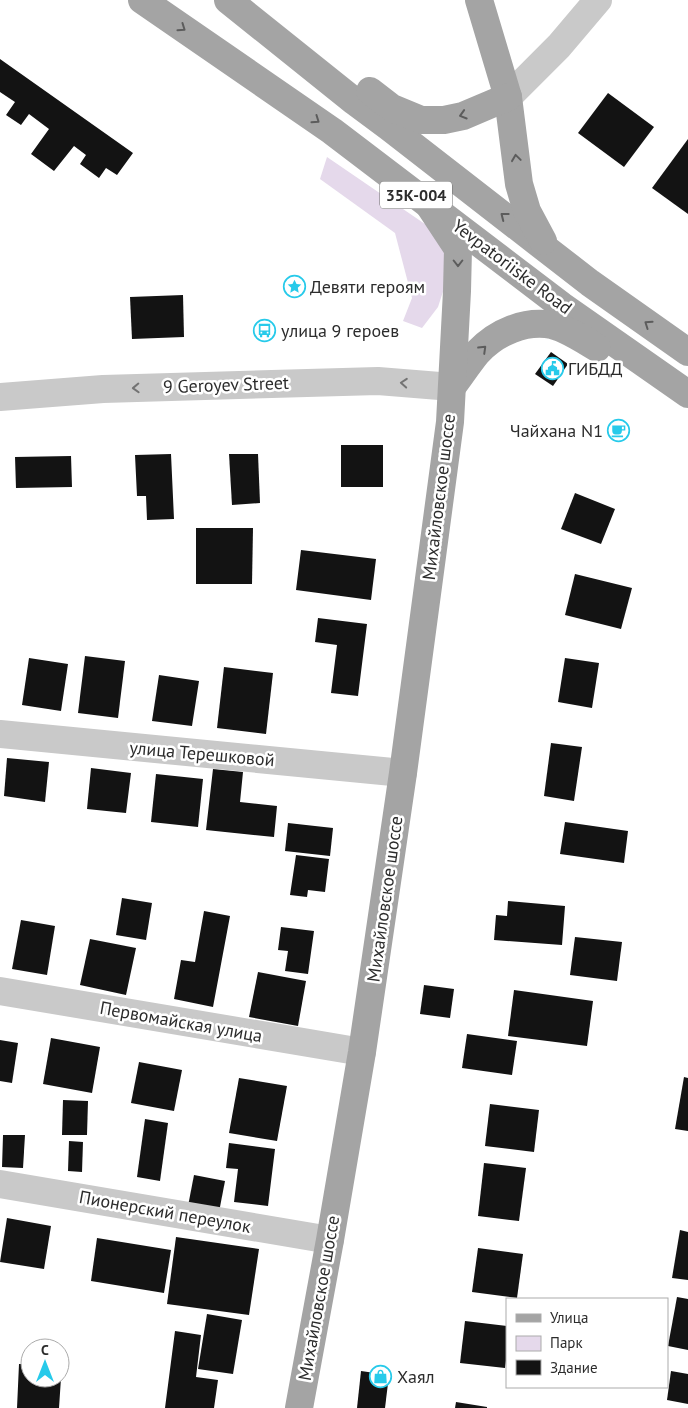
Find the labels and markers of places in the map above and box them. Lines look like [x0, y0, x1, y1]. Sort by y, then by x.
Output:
place icon: Девяти героям [282, 275, 306, 299]
place label: Девяти героям [310, 275, 425, 298]
bus stop icon: улица 9 героев [253, 319, 277, 343]
place label: улица 9 героев [281, 319, 399, 342]
public building icon: ГИБДД [540, 357, 564, 381]
place label: ГИБДД [568, 357, 623, 380]
place label: Чайхана N1 [510, 419, 603, 442]
cafe icon: Чайхана N1 [607, 419, 631, 443]
shop icon: Хаял [369, 1365, 393, 1389]
place label: Хаял [397, 1365, 435, 1388]

